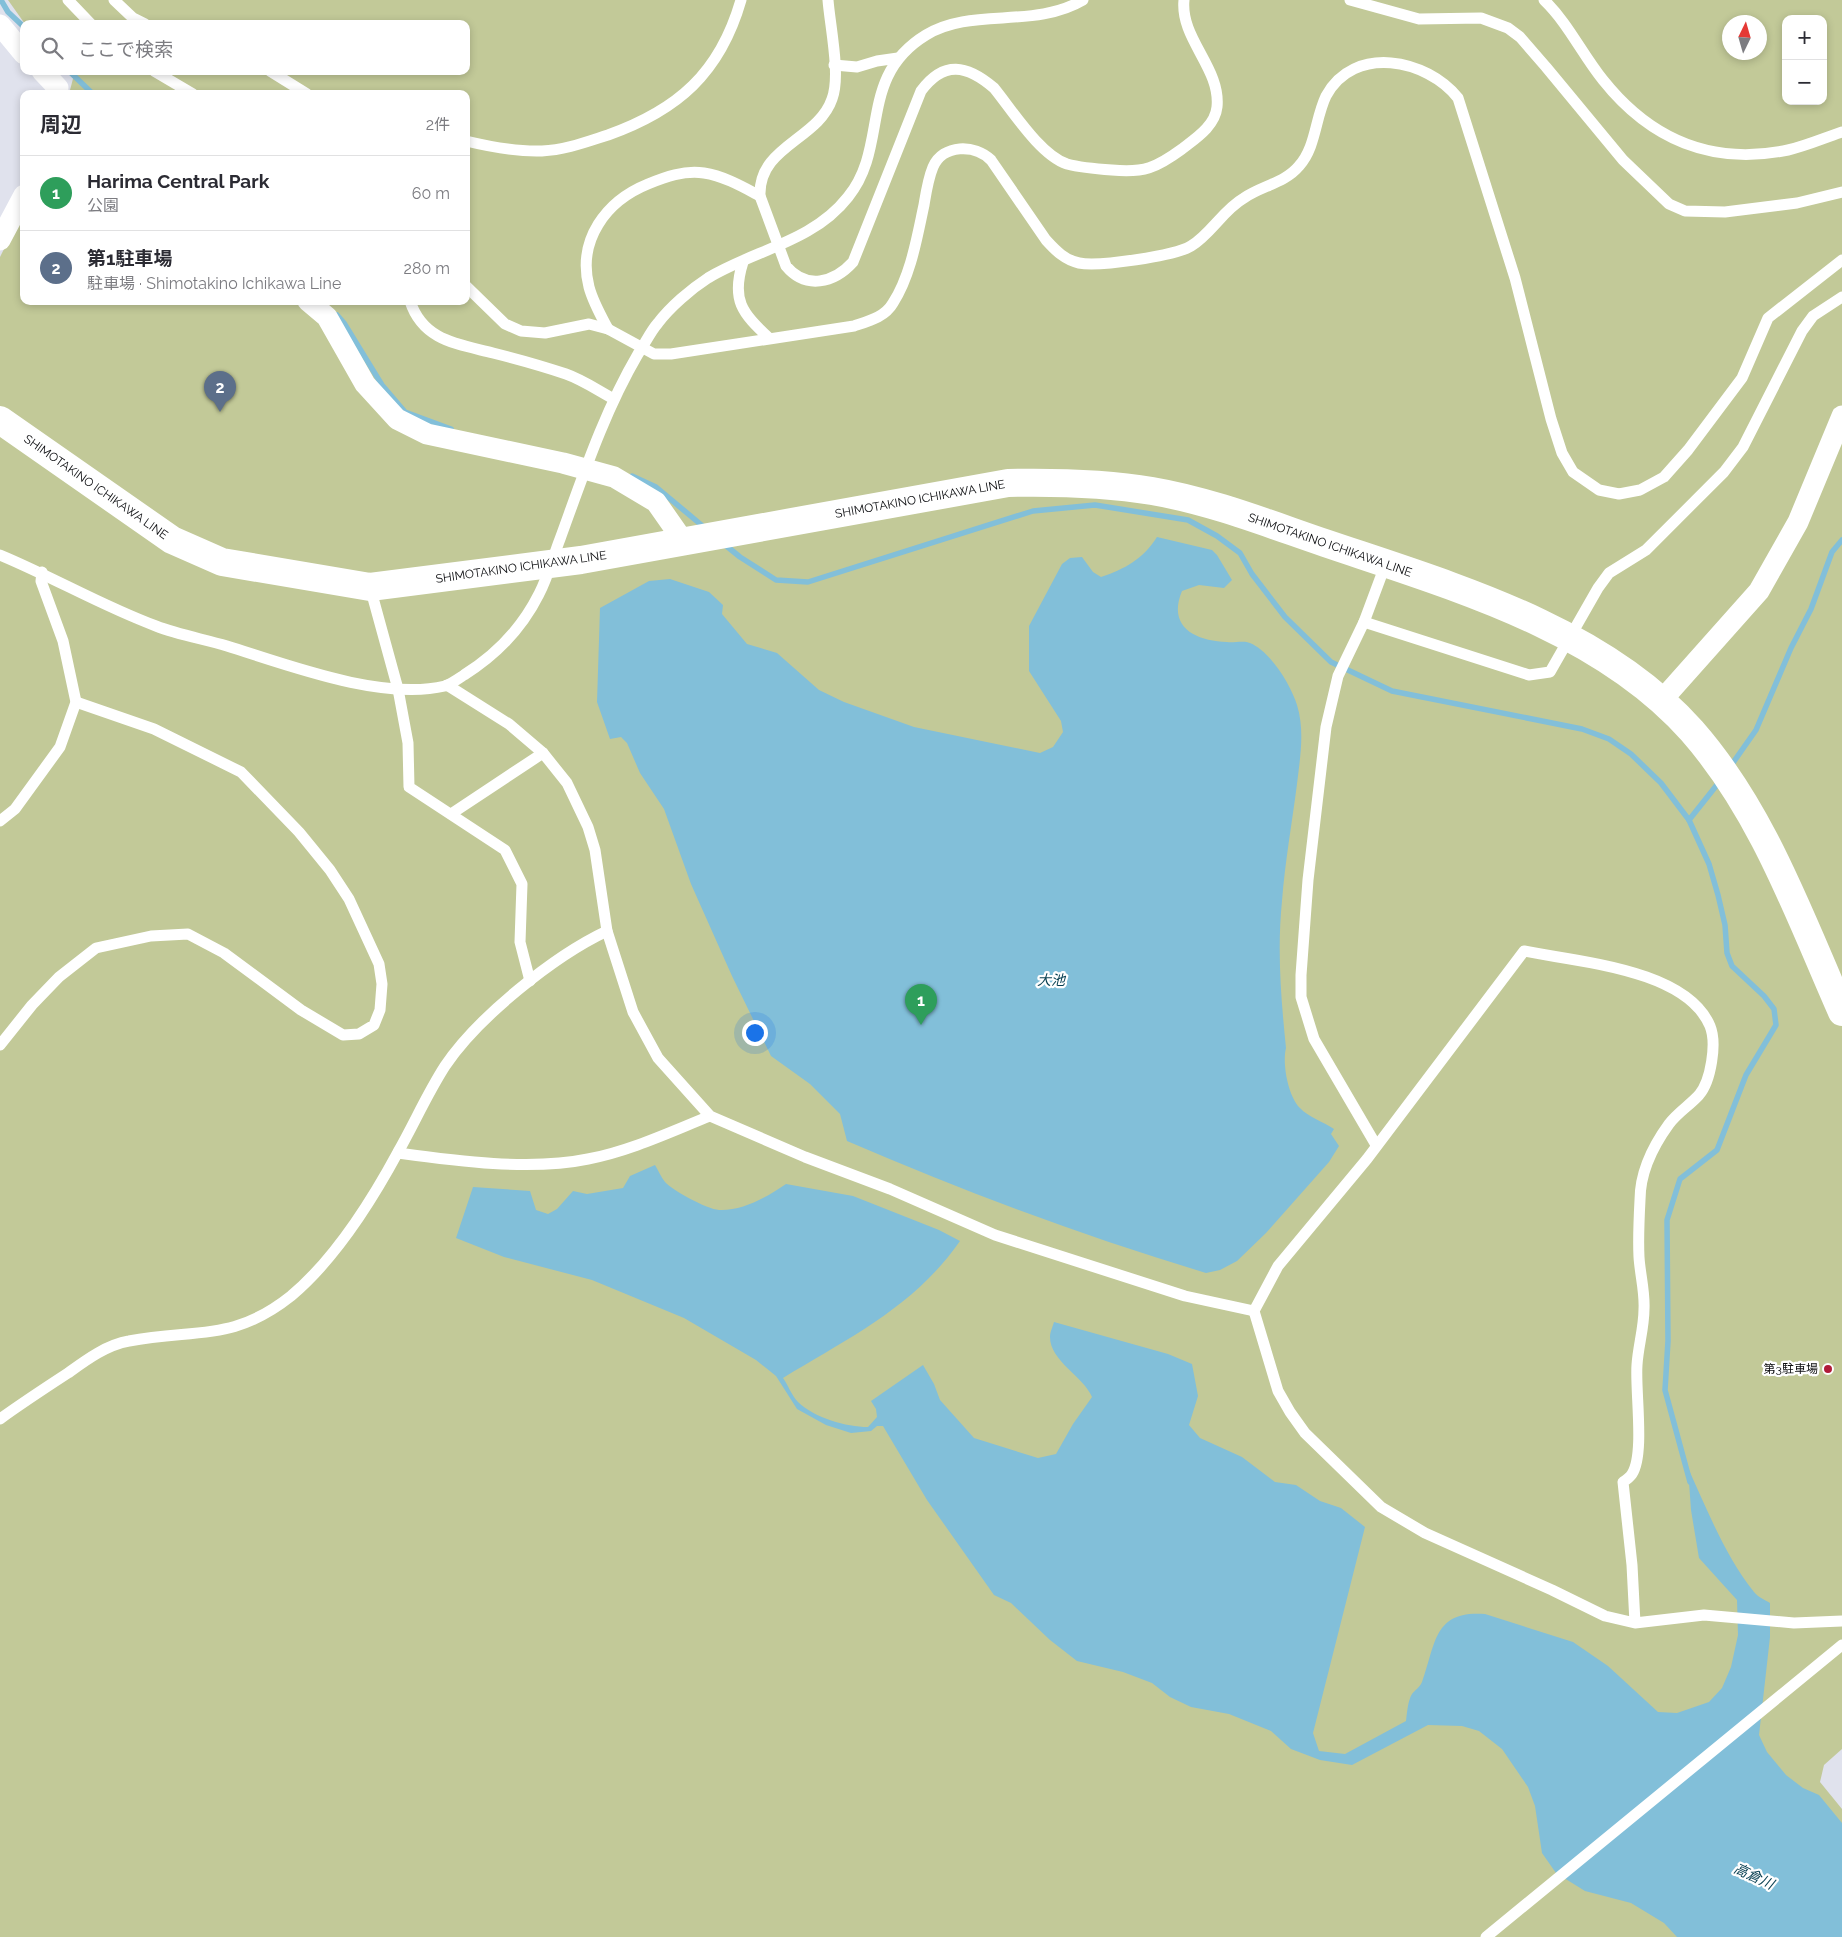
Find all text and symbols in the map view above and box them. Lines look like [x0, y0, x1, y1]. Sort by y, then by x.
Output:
north arrow [1722, 15, 1767, 60]
map controls [1782, 15, 1827, 105]
button: + [1782, 15, 1827, 60]
search box [20, 20, 470, 75]
icon: search [38, 34, 66, 62]
text: ここで検索 [78, 38, 173, 60]
button: − [1782, 60, 1827, 105]
text: 周辺 [40, 112, 82, 137]
text: 2件 [426, 115, 450, 134]
text: Harima Central Park [87, 170, 269, 192]
text: 1 [52, 184, 60, 203]
text: 60 m [412, 184, 450, 203]
text: 公園 [87, 196, 119, 215]
text: 第1駐車場 [87, 247, 172, 269]
text: 2 [51, 259, 61, 278]
text: 280 m [404, 259, 450, 278]
text: 駐車場 · Shimotakino Ichikawa Line [87, 274, 341, 293]
pin: 2 [204, 371, 236, 412]
street label: SHIMOTAKINO ICHIKAWA LINE [21, 432, 171, 542]
street label: SHIMOTAKINO ICHIKAWA LINE [834, 477, 1006, 521]
street label: SHIMOTAKINO ICHIKAWA LINE [1246, 510, 1414, 580]
street label: SHIMOTAKINO ICHIKAWA LINE [435, 548, 607, 586]
water label: 大池 [1037, 972, 1067, 988]
pin: 1 [905, 984, 937, 1025]
your location [742, 1020, 768, 1046]
place label: 第3駐車場 [1764, 1362, 1818, 1376]
marker: 第3駐車場 [1822, 1363, 1834, 1375]
water label: 高倉川 [1732, 1860, 1778, 1893]

